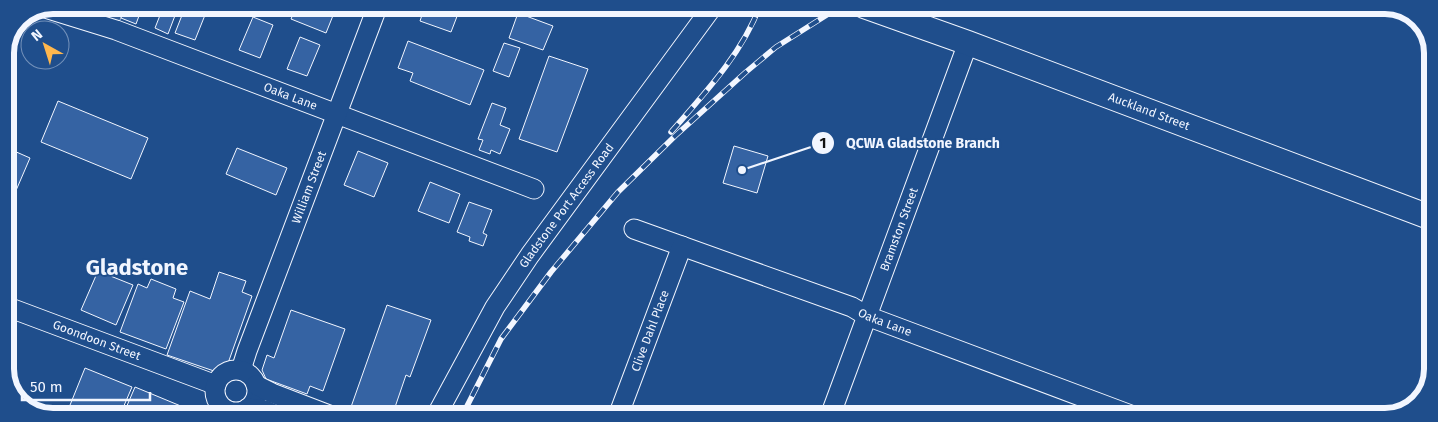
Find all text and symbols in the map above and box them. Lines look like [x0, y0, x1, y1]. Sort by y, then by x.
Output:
north arrow [20, 20, 70, 70]
text: N [28, 26, 46, 45]
street label: Oaka Lane [262, 80, 319, 113]
street label: Auckland Street [1107, 90, 1192, 133]
callout: QCWA Gladstone Branch [811, 128, 1010, 157]
text: 1 [820, 134, 826, 152]
text: QCWA Gladstone Branch [846, 135, 1000, 152]
street label: Gladstone Port Access Road [516, 141, 617, 270]
street label: William Street [289, 148, 329, 225]
street label: Bramston Street [877, 185, 921, 273]
district label: Gladstone [86, 254, 188, 281]
street label: Clive Dahl Place [628, 288, 672, 374]
street label: Oaka Lane [855, 305, 914, 339]
street label: Goondoon Street [51, 318, 143, 363]
scale bar [22, 370, 150, 402]
text: 50 m [30, 378, 63, 396]

